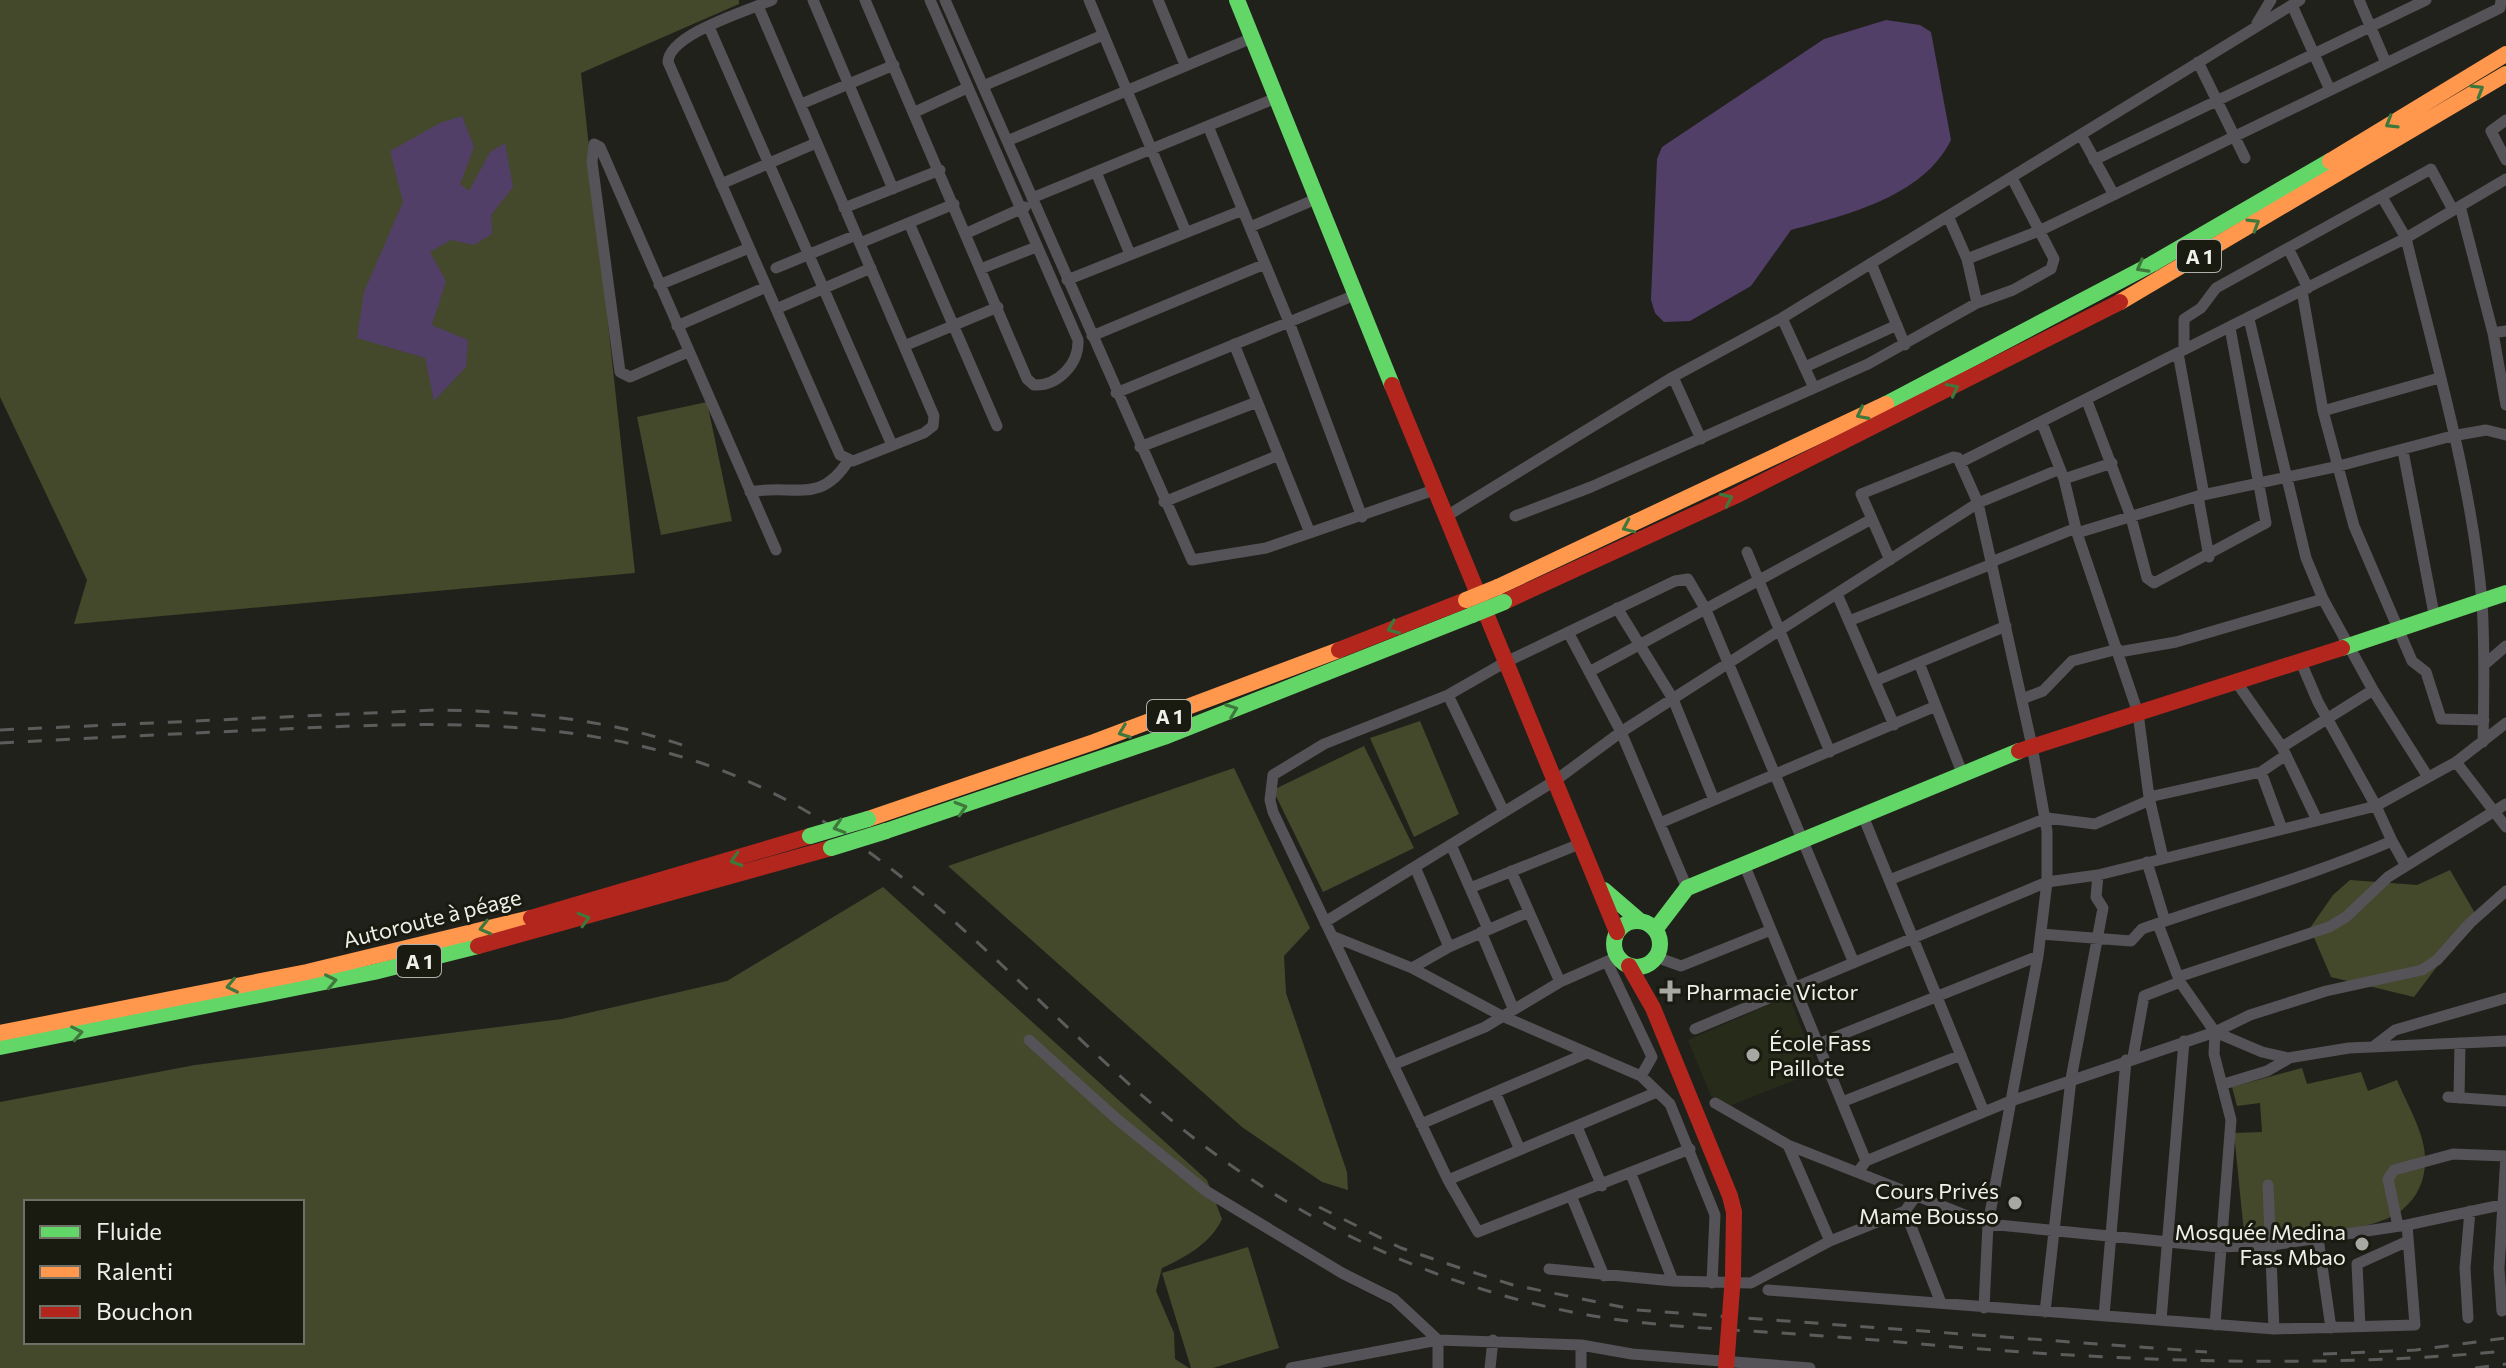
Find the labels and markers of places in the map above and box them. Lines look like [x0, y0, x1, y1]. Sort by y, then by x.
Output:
place label: Pharmacie Victor [1686, 978, 1858, 1005]
marker: Pharmacie Victor [1661, 982, 1679, 1000]
place label: École Fass Paillote [1769, 1029, 1871, 1081]
marker: École Fass Paillote [1744, 1046, 1762, 1064]
place label: Cours Privés Mame Bousso [1859, 1177, 1999, 1229]
marker: Cours Privés Mame Bousso [2006, 1194, 2024, 1212]
place label: Mosquée Medina Fass Mbao [2174, 1218, 2346, 1270]
marker: Mosquée Medina Fass Mbao [2353, 1235, 2371, 1253]

